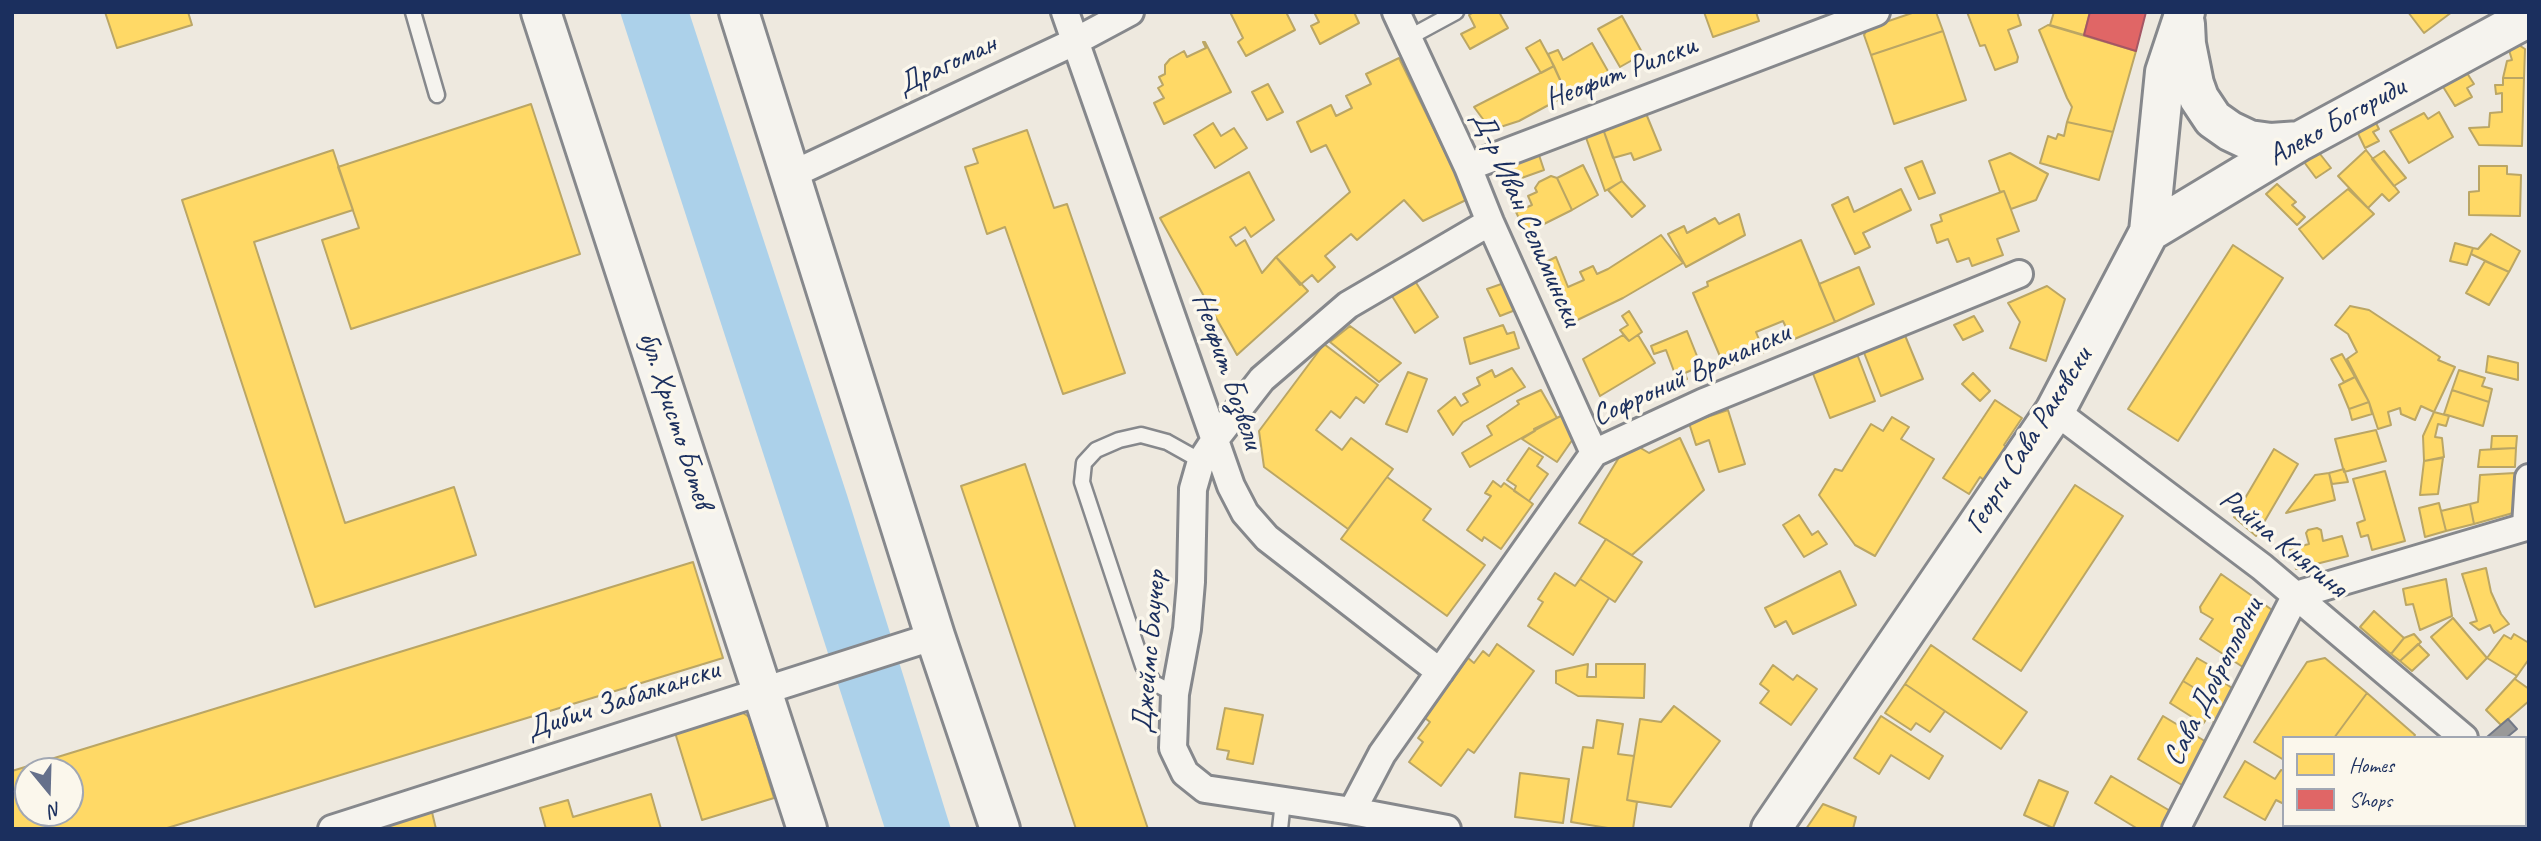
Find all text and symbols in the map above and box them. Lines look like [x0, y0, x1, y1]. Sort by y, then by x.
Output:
street label: Драгоман [892, 26, 1002, 104]
street label: Неофит Рилски [1540, 28, 1702, 118]
street label: Алеко Богориди [2262, 69, 2412, 175]
street label: Д-р Иван Селимински [1462, 106, 1590, 332]
street label: Неофит Бозвели [1184, 288, 1270, 454]
street label: Софроний Врачански [1587, 315, 1795, 435]
street label: бул. Христо Ботев [630, 327, 720, 513]
street label: Георги Сава Раковски [1957, 341, 2101, 541]
street label: Райна Княгиня [2212, 482, 2354, 606]
street label: Джеймс Баучер [1125, 569, 1175, 735]
street label: Сава Доброплодни [2156, 592, 2272, 772]
street label: Дибич Забалкански [522, 652, 724, 748]
legend [2282, 736, 2527, 827]
text: Homes [2349, 752, 2394, 778]
north arrow [14, 757, 84, 827]
text: Shops [2349, 787, 2392, 813]
text: N [46, 797, 65, 823]

